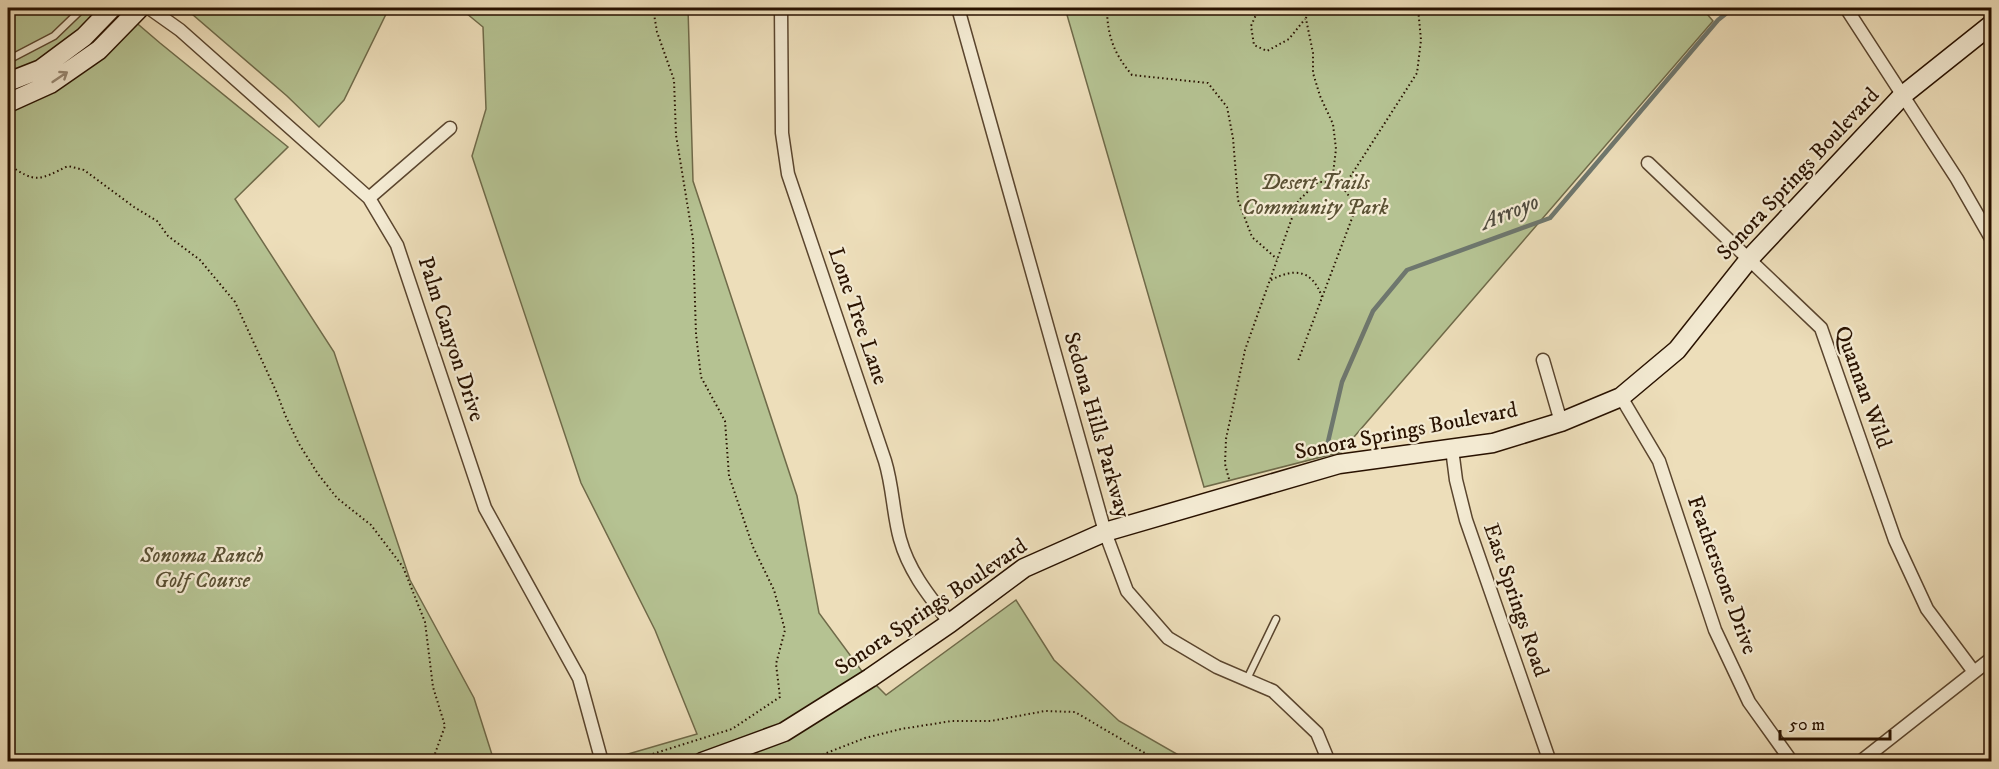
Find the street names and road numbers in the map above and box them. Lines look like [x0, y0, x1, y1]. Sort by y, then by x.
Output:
street label: Sonora Springs Boulevard [1711, 82, 1885, 266]
street label: Lone Tree Lane [822, 244, 894, 388]
street label: Palm Canyon Drive [412, 253, 490, 425]
street label: Quannan Wild [1828, 322, 1898, 452]
street label: Sedona Hills Parkway [1058, 329, 1137, 522]
street label: Sonora Springs Boulevard [1292, 396, 1520, 466]
street label: Featherstone Drive [1681, 492, 1763, 658]
street label: East Springs Road [1477, 520, 1555, 680]
street label: Sonora Springs Boulevard [830, 533, 1032, 681]

